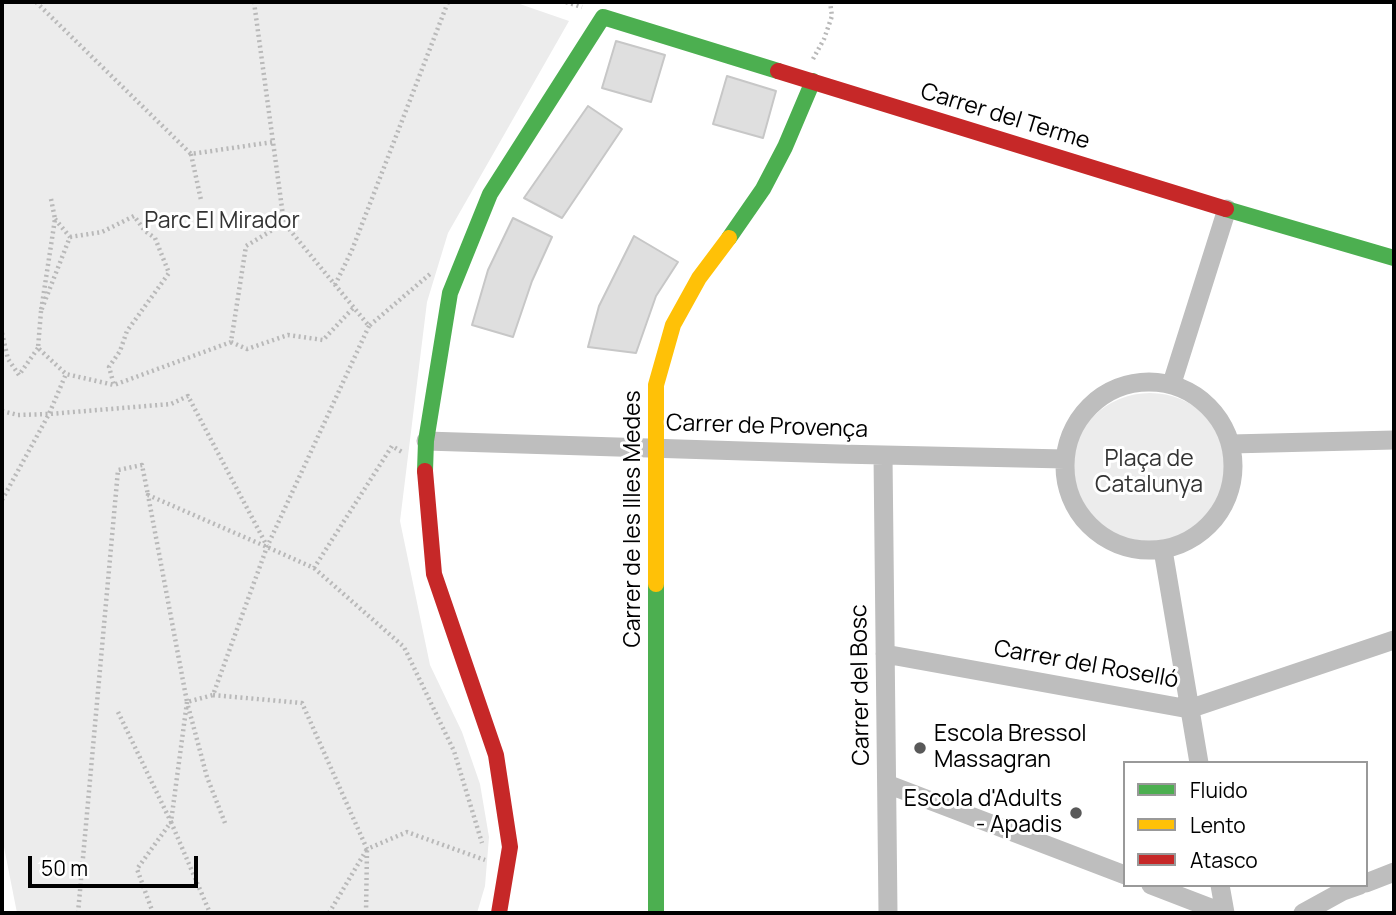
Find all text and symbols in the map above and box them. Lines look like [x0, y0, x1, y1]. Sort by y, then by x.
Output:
street label: Carrer del Terme [917, 78, 1093, 156]
park label: Parc El Mirador [144, 208, 300, 236]
street label: Carrer de les Illes Medes [620, 390, 648, 648]
street label: Carrer de Provença [666, 410, 868, 444]
park label: Plaça de Catalunya [1095, 446, 1203, 500]
street label: Carrer del Bosc [846, 604, 876, 766]
street label: Carrer del Roselló [992, 635, 1180, 695]
place label: Escola Bressol Massagran [934, 721, 1087, 775]
marker: Escola Bressol Massagran [912, 740, 928, 756]
legend [1123, 761, 1368, 887]
text: Fluido [1190, 776, 1248, 804]
place label: Escola d'Adults - Apadis [904, 786, 1062, 840]
marker: Escola d'Adults - Apadis [1068, 805, 1084, 821]
text: Lento [1190, 811, 1246, 839]
scale bar [32, 842, 201, 886]
text: Atasco [1190, 846, 1258, 874]
text: 50 m [41, 854, 88, 882]

